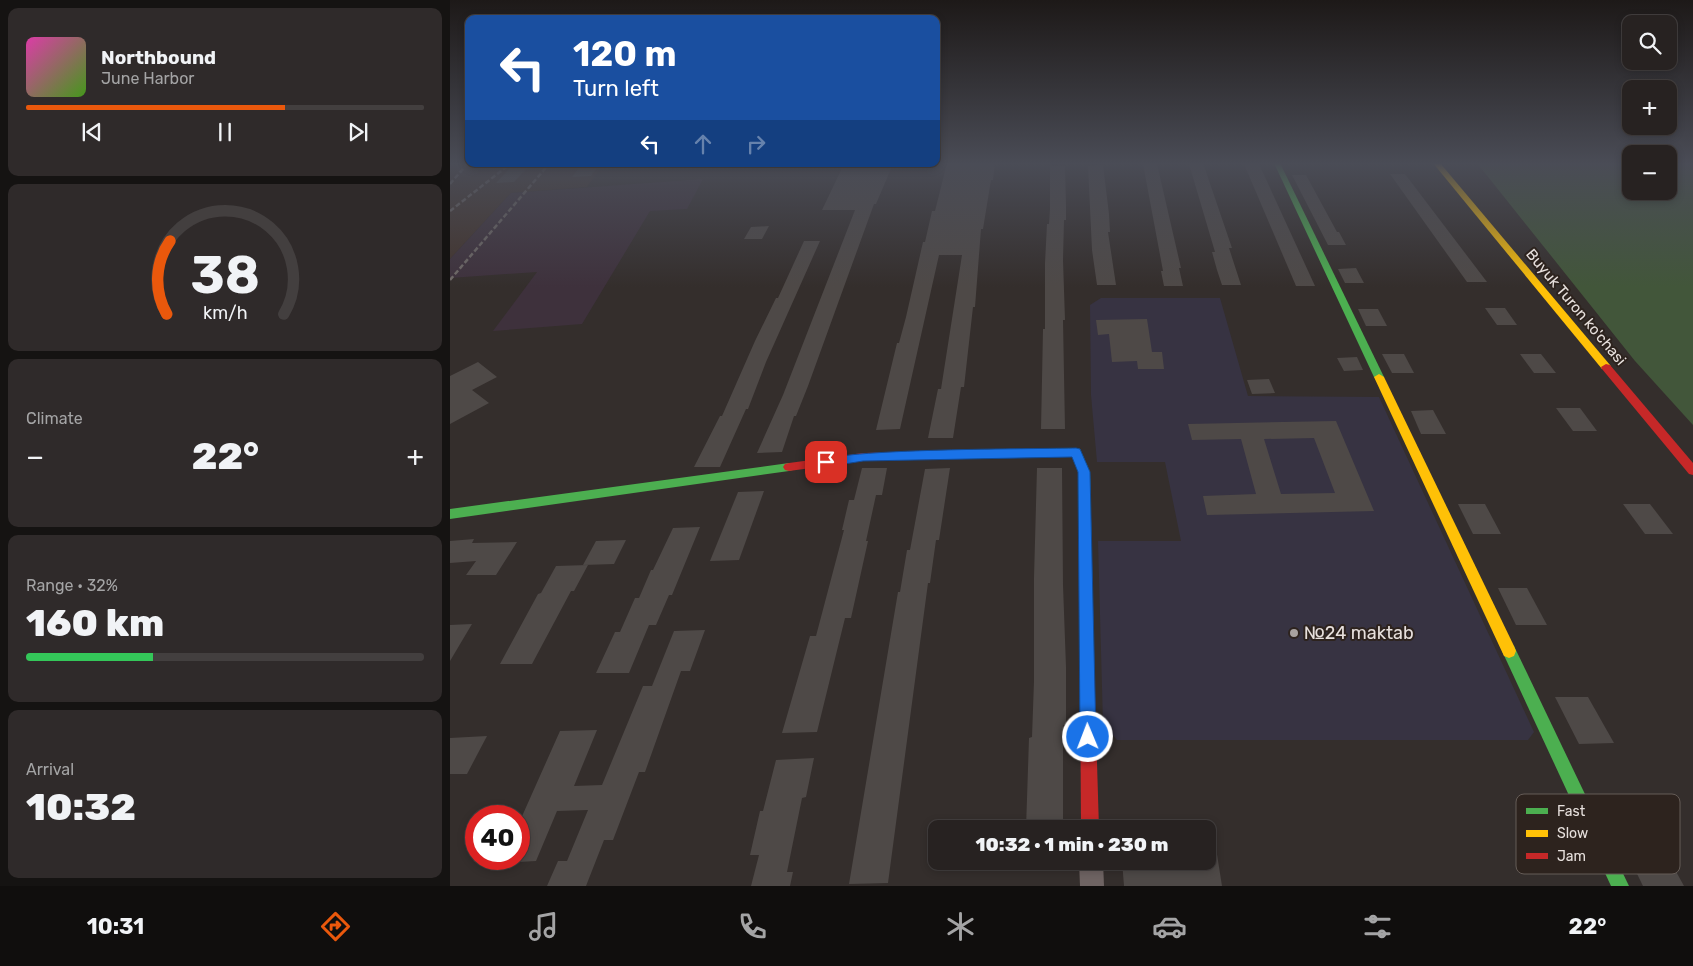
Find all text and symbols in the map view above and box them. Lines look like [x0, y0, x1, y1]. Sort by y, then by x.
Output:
map controls [1622, 15, 1677, 200]
button: search [1622, 15, 1677, 70]
text: 120 m [573, 33, 676, 75]
icon: left [490, 35, 555, 100]
text: Northbound [101, 46, 216, 69]
text: June Harbor [101, 69, 194, 88]
text: Turn left [573, 75, 659, 102]
button: + [1622, 80, 1677, 135]
icon: previous [78, 118, 106, 146]
icon: pause [211, 118, 239, 146]
icon: next [344, 118, 372, 146]
icon: left [636, 130, 664, 158]
icon: ahead [689, 130, 717, 158]
icon: right [742, 130, 770, 158]
button: − [1622, 145, 1677, 200]
text: 38 [190, 244, 260, 306]
street label: Buyuk Turon ko'chasi [1522, 245, 1630, 369]
text: km/h [203, 302, 247, 323]
text: Climate [26, 409, 83, 428]
text: 22° [192, 433, 259, 479]
text: − [26, 440, 44, 473]
text: + [407, 440, 424, 473]
pin [805, 441, 847, 483]
icon: arrive [812, 448, 840, 476]
text: Range · 32% [26, 576, 118, 595]
text: 160 km [26, 600, 164, 646]
place label: №24 maktab [1304, 622, 1414, 644]
marker: №24 maktab [1288, 627, 1300, 639]
position arrow [1061, 710, 1113, 762]
text: Arrival [26, 760, 74, 779]
text: 10:32 [26, 784, 136, 830]
legend [1516, 794, 1680, 874]
text: Fast [1557, 803, 1586, 820]
speed limit sign: 40 [465, 805, 530, 870]
text: Slow [1557, 825, 1588, 842]
text: 10:32 · 1 min · 230 m [976, 833, 1168, 856]
text: Jam [1557, 848, 1586, 865]
icon: directions [318, 909, 353, 944]
icon: music [526, 909, 561, 944]
icon: phone [735, 909, 770, 944]
icon: climate [943, 909, 978, 944]
icon: car [1152, 909, 1187, 944]
icon: filters [1360, 909, 1395, 944]
text: 10:31 [87, 913, 144, 940]
text: 22° [1569, 913, 1606, 940]

